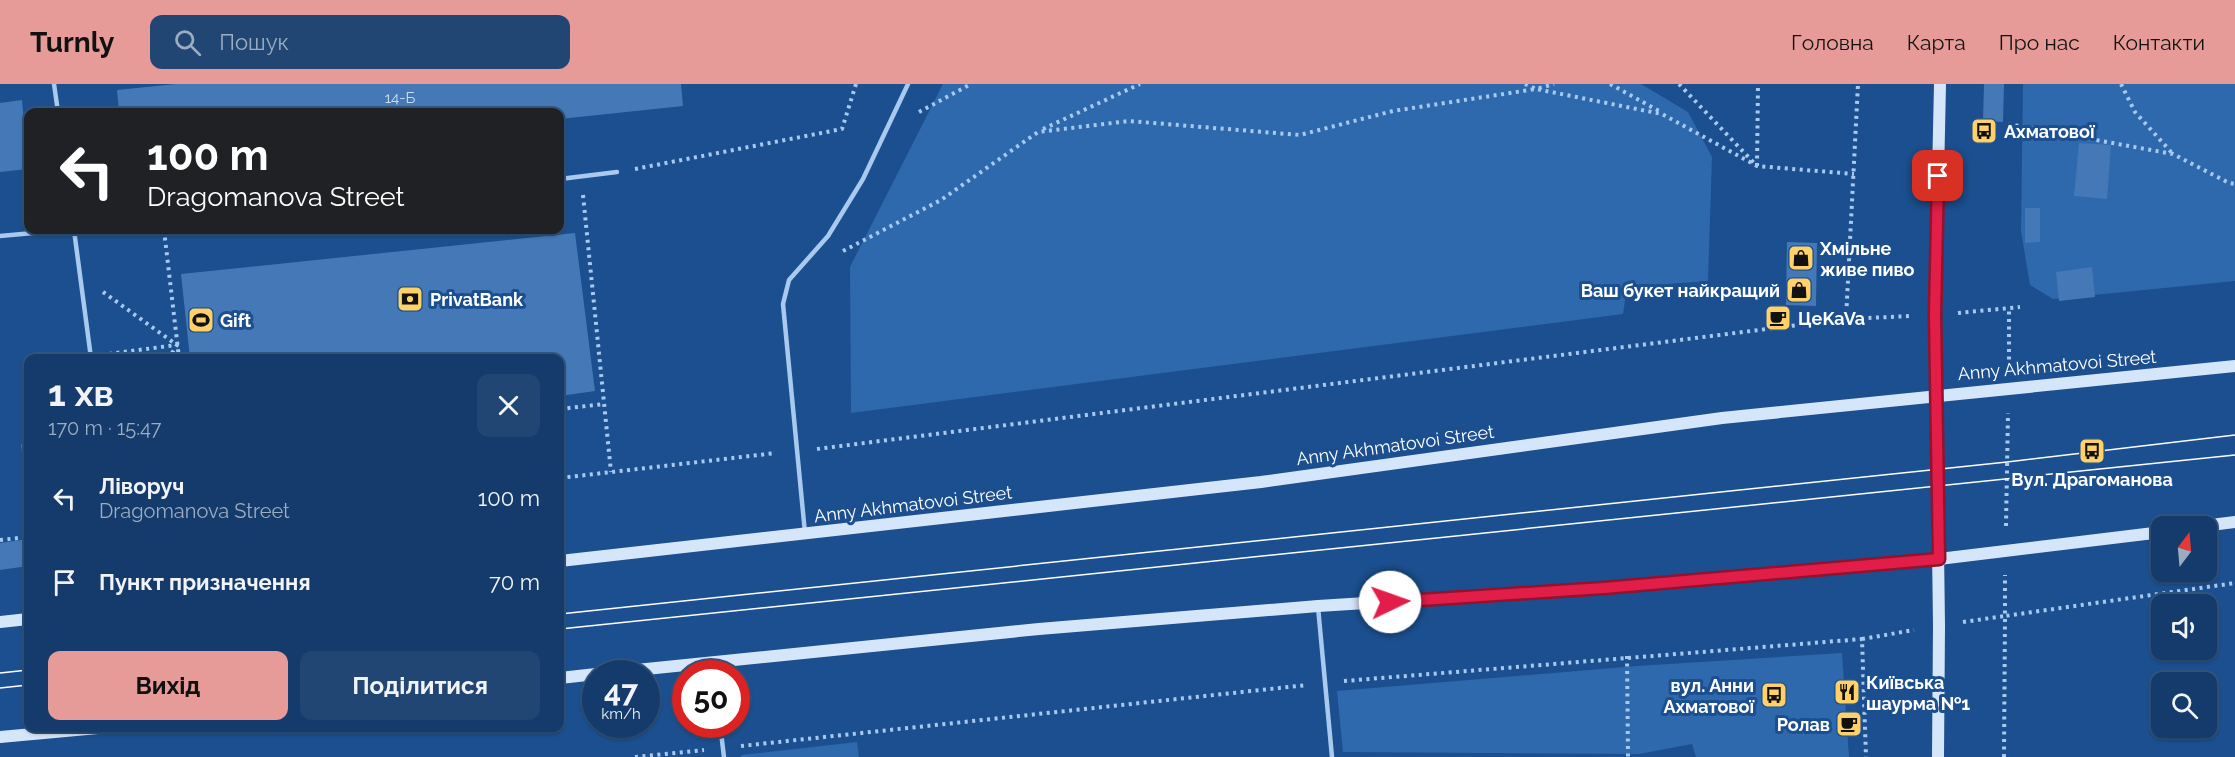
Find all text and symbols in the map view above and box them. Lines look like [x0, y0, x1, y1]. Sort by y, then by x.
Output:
search box [150, 15, 570, 69]
text: Turnly [30, 26, 114, 59]
icon: search [171, 26, 204, 59]
text: Пошук [219, 29, 289, 55]
text: Головна [1791, 30, 1874, 55]
text: Карта [1907, 30, 1966, 55]
text: Про нас [1999, 30, 2080, 55]
text: Контакти [2113, 30, 2205, 55]
house number: 14-Б [385, 89, 416, 107]
bus stop icon: Ахматової [1969, 116, 1999, 146]
place label: Ахматової [2004, 121, 2096, 142]
text: 100 m [147, 131, 269, 180]
icon: left [48, 132, 126, 210]
pin [1912, 150, 1963, 201]
icon: arrive [1921, 159, 1954, 192]
text: Dragomanova Street [147, 181, 405, 212]
place label: Хмільне живе пиво [1819, 238, 1915, 280]
shop icon: Хмільне живе пиво [1786, 243, 1816, 273]
shop icon: Ваш букет найкращий [1784, 275, 1814, 305]
place label: Ваш букет найкращий [1581, 280, 1780, 301]
bank icon: PrivatBank [395, 284, 425, 314]
place label: PrivatBank [430, 289, 524, 310]
cafe icon: ЦеKaVa [1763, 303, 1793, 333]
sports icon: Gift [186, 305, 216, 335]
place label: ЦеKaVa [1798, 308, 1865, 329]
place label: Gift [220, 310, 251, 331]
street label: Anny Akhmatovoi Street [1957, 346, 2157, 384]
text: 1 хв [48, 372, 114, 414]
button: close [477, 374, 540, 437]
text: 170 m · 15:47 [48, 416, 162, 440]
street label: Anny Akhmatovoi Street [1295, 421, 1495, 469]
bus stop icon: Вул. Драгоманова [2077, 436, 2107, 466]
place label: Вул. Драгоманова [2011, 469, 2173, 490]
text: Ліворуч [99, 473, 184, 499]
street label: Anny Akhmatovoi Street [813, 481, 1013, 527]
icon: left [48, 482, 81, 515]
text: 100 m [478, 485, 540, 511]
text: Dragomanova Street [99, 499, 290, 523]
north arrow [2151, 516, 2217, 582]
map controls [2151, 516, 2217, 738]
icon: arrive [48, 566, 81, 599]
text: Пункт призначення [99, 569, 311, 595]
text: 70 m [489, 569, 540, 595]
position arrow [1358, 570, 1422, 634]
button: sound [2151, 594, 2217, 660]
button: Вихід [48, 651, 288, 720]
button: Поділитися [300, 651, 540, 720]
speed limit sign: 50 [672, 660, 750, 738]
place label: Київська шаурма №1 [1866, 672, 1970, 714]
button: search [2151, 672, 2217, 738]
text: 47 [604, 674, 638, 709]
place label: вул. Анни Ахматової [1663, 675, 1755, 717]
restaurant icon: Київська шаурма №1 [1832, 677, 1862, 707]
bus stop icon: вул. Анни Ахматової [1759, 680, 1789, 710]
text: km/h [601, 705, 641, 723]
cafe icon: Ролав [1834, 709, 1864, 739]
place label: Ролав [1777, 714, 1830, 735]

